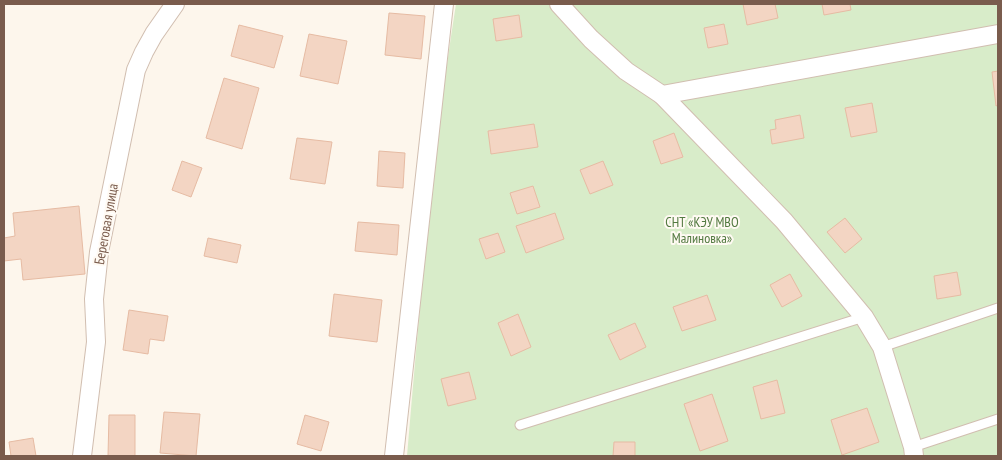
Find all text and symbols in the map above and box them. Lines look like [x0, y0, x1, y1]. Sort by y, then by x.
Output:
street label: Береговая улица [90, 182, 122, 266]
park label: СНТ «КЭУ МВО Малиновка» [665, 213, 739, 247]

